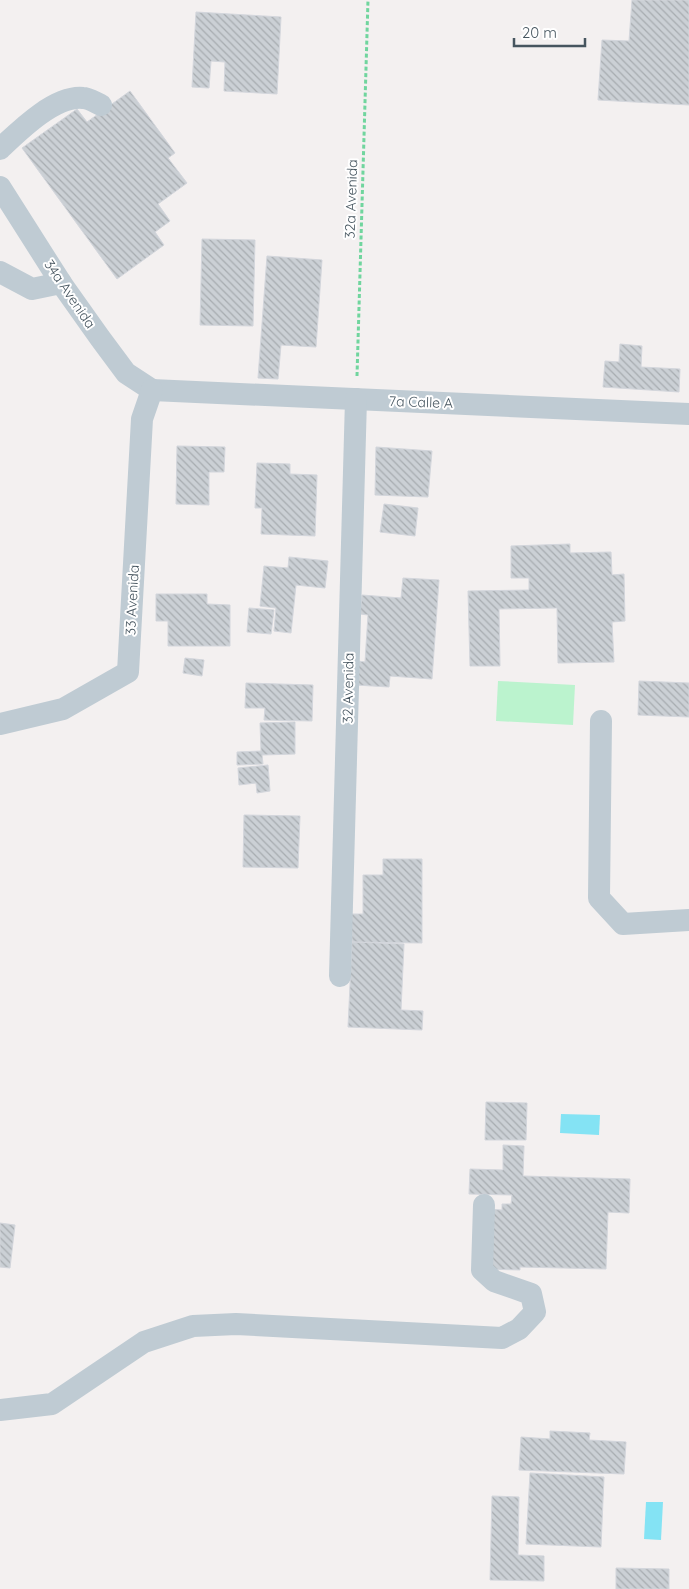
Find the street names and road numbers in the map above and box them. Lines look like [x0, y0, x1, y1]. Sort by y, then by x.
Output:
street label: 32a Avenida [341, 159, 361, 239]
street label: 34a Avenida [40, 256, 100, 332]
street label: 7a Calle A [389, 392, 453, 412]
street label: 33 Avenida [121, 564, 143, 636]
street label: 32 Avenida [338, 652, 358, 724]

